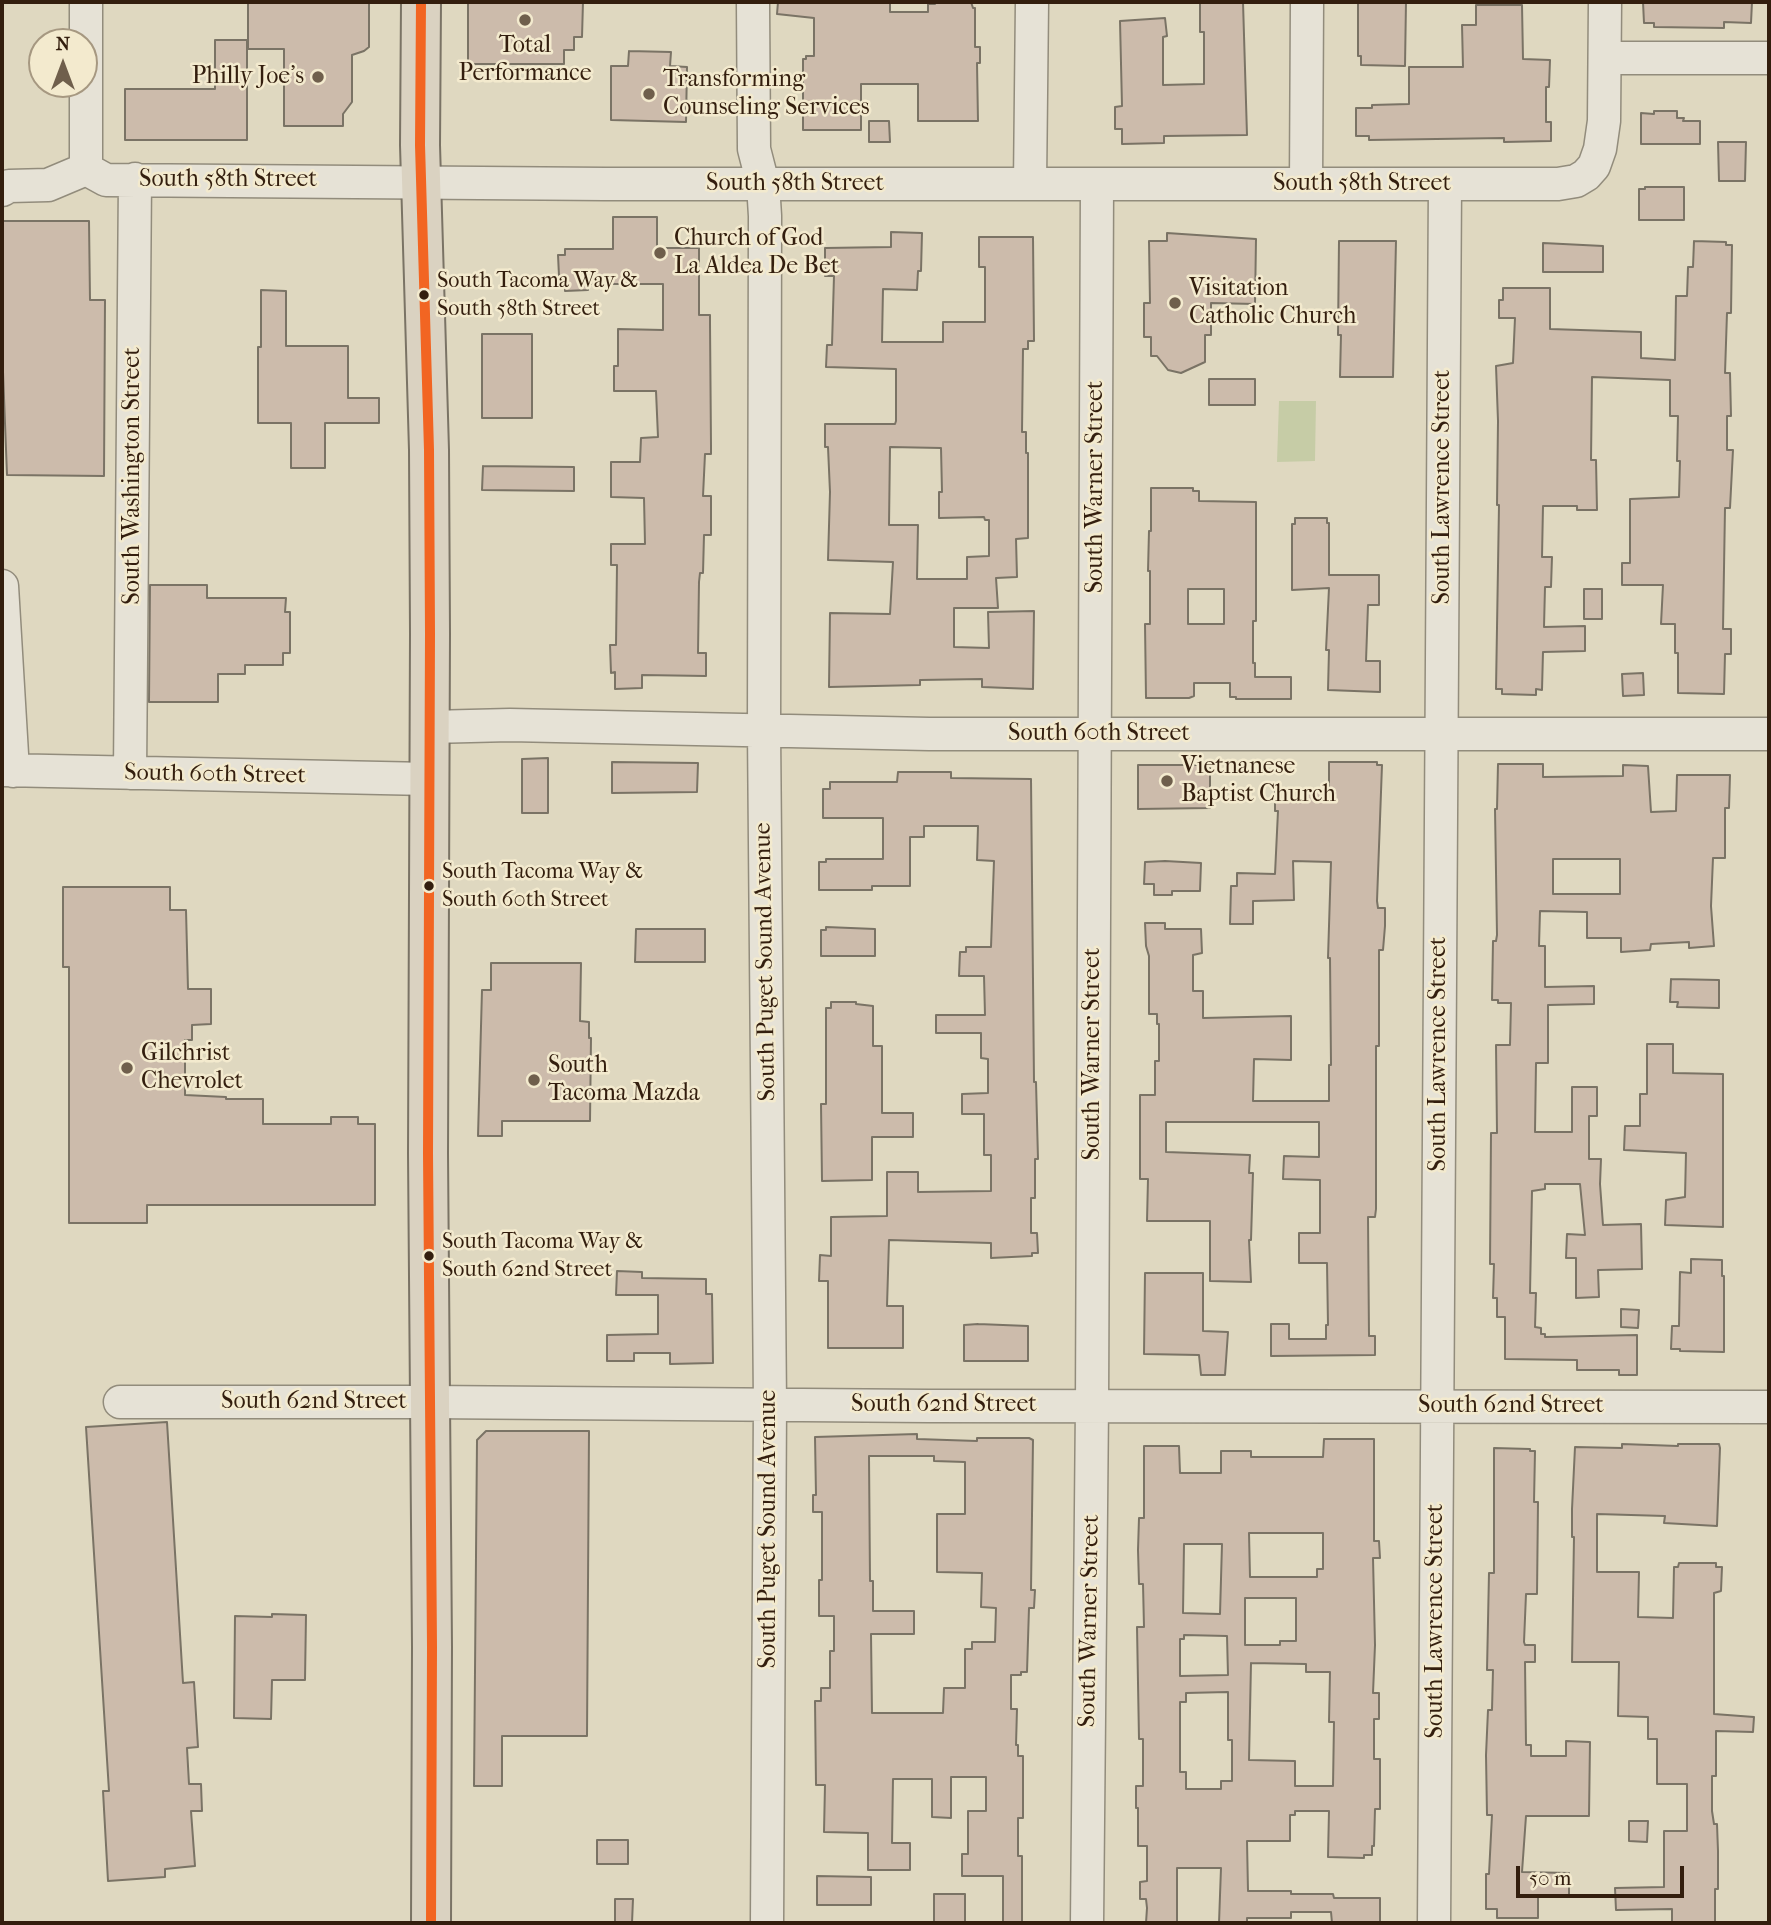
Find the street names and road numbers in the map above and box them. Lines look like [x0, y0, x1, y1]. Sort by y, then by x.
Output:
street label: South 58th Street [139, 166, 317, 194]
street label: South 58th Street [706, 170, 884, 198]
street label: South 58th Street [1273, 170, 1451, 198]
street label: South Washington Street [119, 347, 147, 605]
street label: South Lawrence Street [1429, 370, 1457, 604]
street label: South Warner Street [1082, 381, 1110, 593]
street label: South 60th Street [1008, 720, 1190, 748]
street label: South 60th Street [124, 759, 306, 791]
street label: South Puget Sound Avenue [749, 822, 783, 1102]
street label: South Lawrence Street [1425, 937, 1453, 1171]
street label: South Warner Street [1079, 948, 1107, 1160]
street label: South 62nd Street [221, 1388, 407, 1416]
street label: South Puget Sound Avenue [755, 1390, 783, 1668]
street label: South 62nd Street [851, 1391, 1037, 1419]
street label: South 62nd Street [1418, 1392, 1604, 1420]
street label: South Lawrence Street [1422, 1504, 1450, 1738]
street label: South Warner Street [1074, 1514, 1106, 1728]

